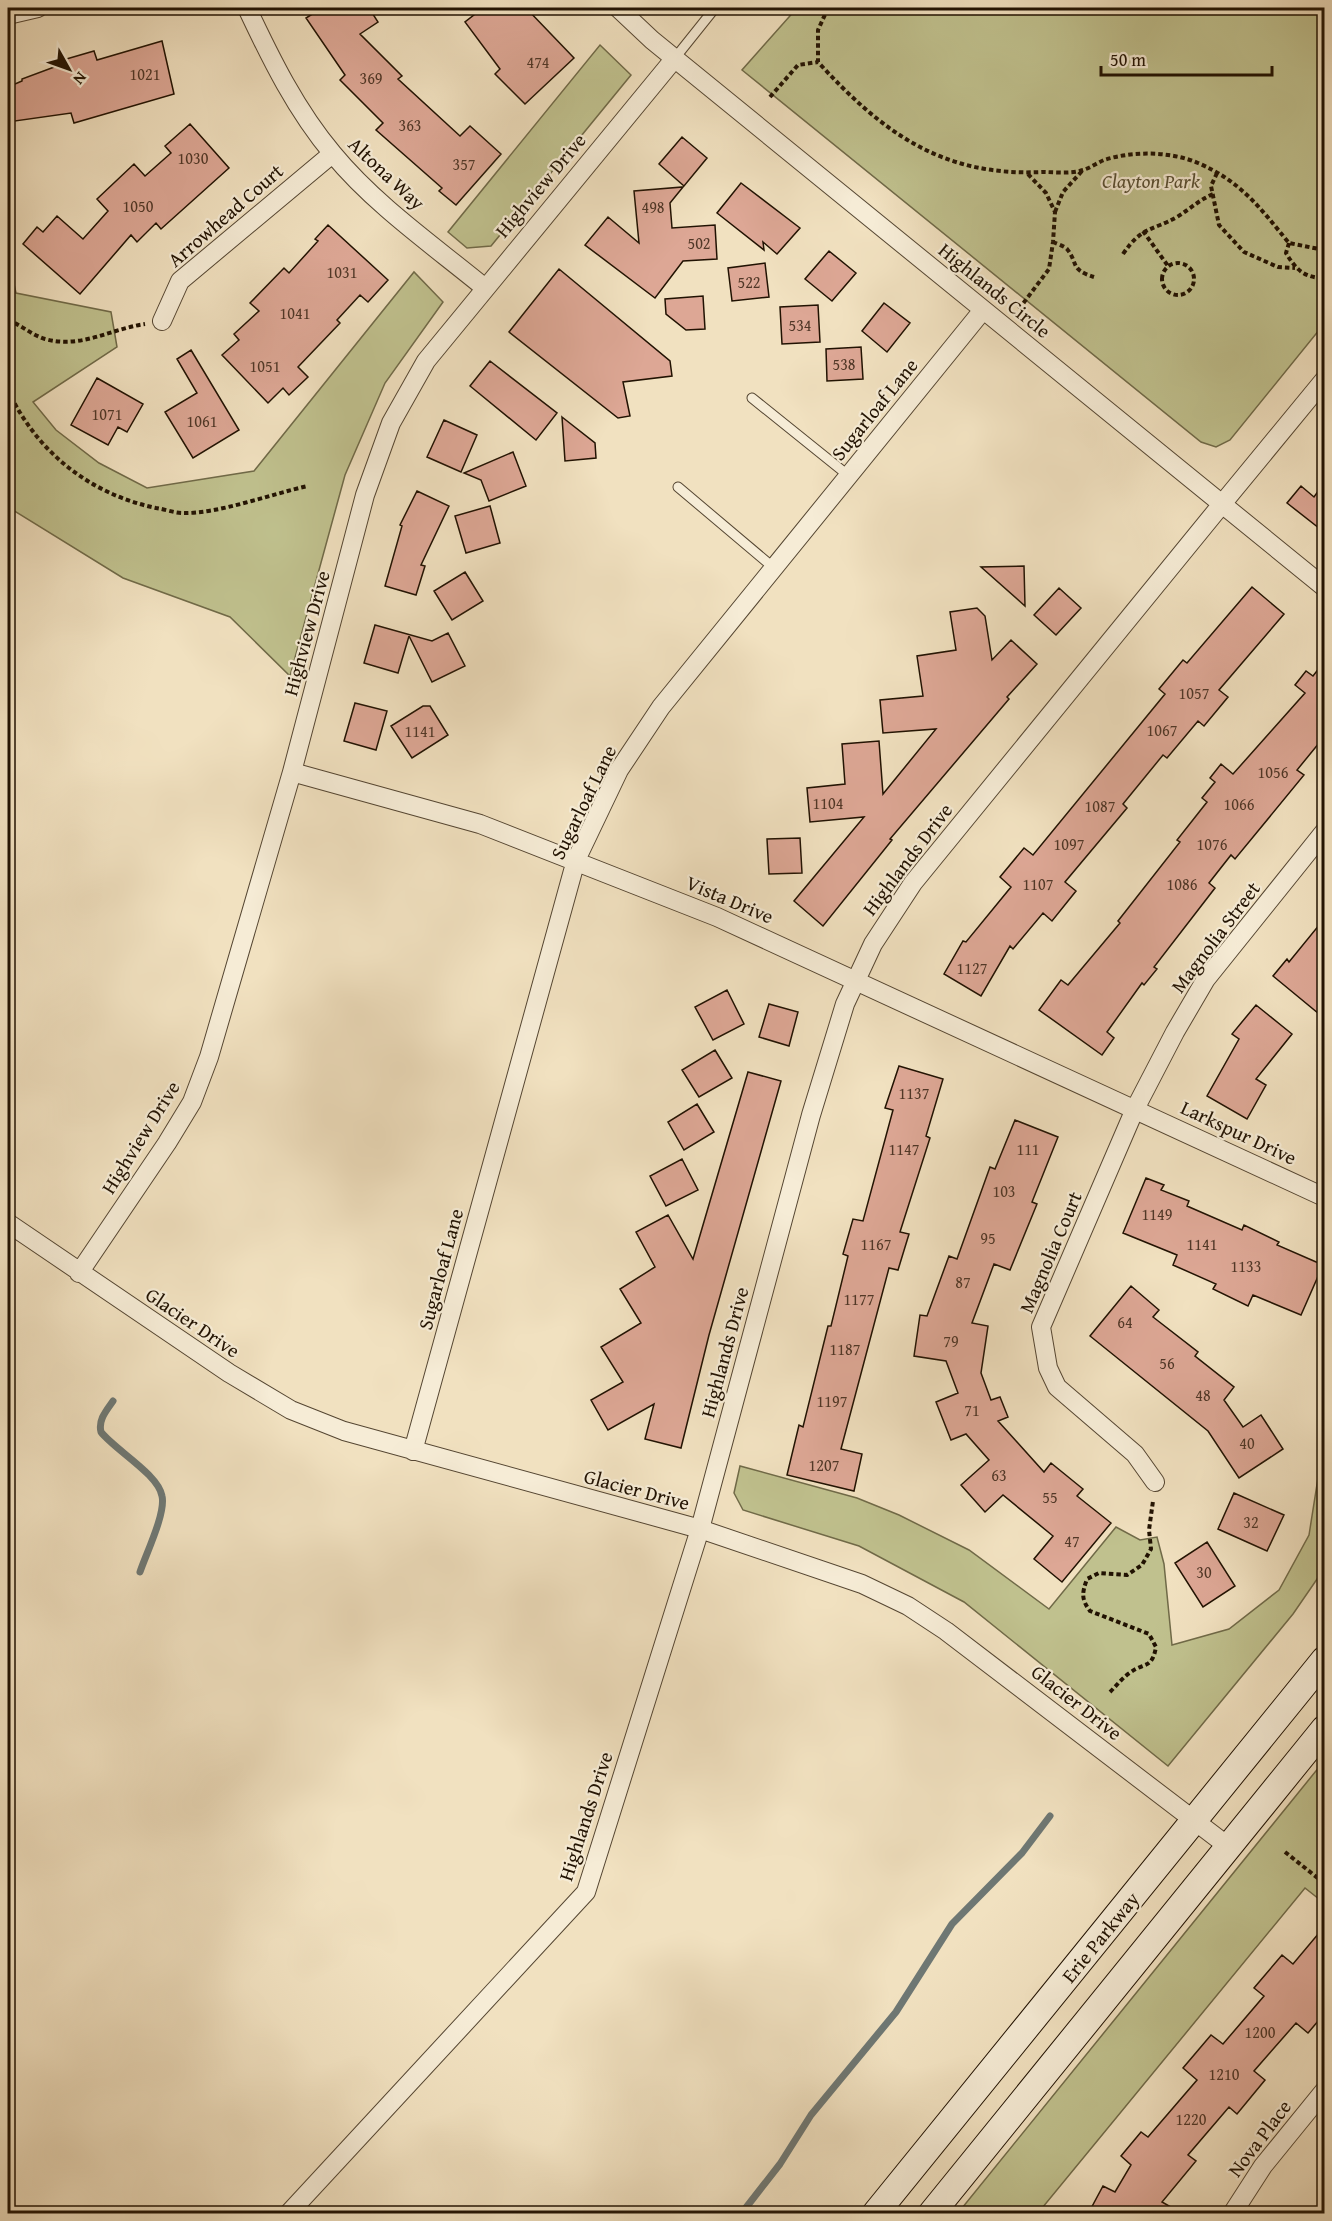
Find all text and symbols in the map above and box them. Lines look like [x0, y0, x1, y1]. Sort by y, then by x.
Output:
north arrow [39, 39, 99, 99]
scale bar [1101, 39, 1272, 77]
text: 50 m [1110, 46, 1146, 73]
house number: 474 [526, 50, 550, 74]
house number: 1021 [130, 62, 160, 86]
house number: 369 [359, 66, 383, 90]
text: N [68, 67, 93, 91]
house number: 363 [398, 113, 422, 137]
street label: Highview Drive [488, 126, 592, 244]
street label: Altona Way [342, 130, 432, 216]
house number: 1030 [178, 146, 209, 170]
house number: 357 [452, 152, 476, 176]
street label: Arrowhead Court [161, 157, 289, 273]
park label: Clayton Park [1102, 166, 1201, 195]
house number: 1050 [123, 194, 154, 218]
house number: 498 [641, 195, 665, 219]
house number: 502 [687, 231, 711, 255]
street label: Highlands Circle [932, 236, 1058, 344]
house number: 1031 [327, 260, 357, 284]
house number: 522 [737, 270, 761, 294]
house number: 1041 [280, 301, 310, 325]
house number: 534 [788, 313, 812, 337]
street label: Sugarloaf Lane [824, 352, 924, 466]
house number: 538 [832, 352, 856, 376]
house number: 1051 [250, 354, 280, 378]
house number: 1071 [92, 402, 122, 426]
house number: 1061 [187, 409, 217, 433]
street label: Highview Drive [275, 567, 337, 699]
house number: 1057 [1179, 681, 1210, 705]
house number: 1067 [1147, 718, 1178, 742]
house number: 1141 [405, 719, 435, 743]
street label: Sugarloaf Lane [543, 740, 623, 864]
house number: 1056 [1258, 760, 1289, 784]
house number: 1104 [813, 791, 844, 815]
house number: 1066 [1224, 792, 1255, 816]
house number: 1087 [1085, 794, 1116, 818]
street label: Highlands Drive [855, 797, 959, 921]
house number: 1097 [1054, 832, 1085, 856]
house number: 1076 [1197, 832, 1228, 856]
street label: Vista Drive [682, 868, 778, 930]
house number: 1107 [1023, 872, 1054, 896]
house number: 1086 [1167, 872, 1198, 896]
street label: Magnolia Street [1163, 875, 1267, 999]
house number: 1127 [957, 956, 988, 980]
street label: Highview Drive [94, 1075, 186, 1199]
house number: 1137 [899, 1081, 930, 1105]
street label: Larkspur Drive [1176, 1093, 1302, 1171]
house number: 1147 [889, 1137, 920, 1161]
house number: 111 [1016, 1137, 1040, 1161]
house number: 103 [992, 1179, 1016, 1203]
street label: Magnolia Court [1011, 1187, 1089, 1317]
house number: 1149 [1142, 1202, 1173, 1226]
street label: Sugarloaf Lane [410, 1205, 470, 1333]
house number: 95 [980, 1226, 996, 1250]
house number: 1167 [861, 1232, 892, 1256]
house number: 1141 [1187, 1232, 1217, 1256]
house number: 1133 [1231, 1254, 1261, 1278]
house number: 87 [955, 1270, 971, 1294]
street label: Glacier Drive [140, 1280, 246, 1364]
street label: Highlands Drive [693, 1283, 755, 1421]
house number: 1177 [844, 1287, 875, 1311]
house number: 64 [1117, 1310, 1133, 1334]
house number: 79 [943, 1329, 959, 1353]
house number: 1187 [830, 1337, 861, 1361]
house number: 56 [1159, 1351, 1175, 1375]
house number: 48 [1195, 1383, 1211, 1407]
house number: 1197 [817, 1389, 848, 1413]
house number: 71 [964, 1398, 980, 1422]
house number: 40 [1239, 1431, 1255, 1455]
house number: 1207 [809, 1453, 840, 1477]
street label: Glacier Drive [581, 1461, 693, 1517]
house number: 63 [991, 1463, 1007, 1487]
house number: 55 [1042, 1485, 1058, 1509]
house number: 32 [1243, 1510, 1259, 1534]
house number: 47 [1064, 1529, 1080, 1553]
house number: 30 [1196, 1560, 1212, 1584]
street label: Glacier Drive [1025, 1657, 1129, 1747]
street label: Highlands Drive [550, 1748, 620, 1884]
street label: Erie Parkway [1054, 1885, 1146, 1989]
house number: 1200 [1245, 2020, 1276, 2044]
house number: 1210 [1209, 2062, 1240, 2086]
street label: Nova Place [1220, 2093, 1298, 2183]
house number: 1220 [1176, 2107, 1207, 2131]

